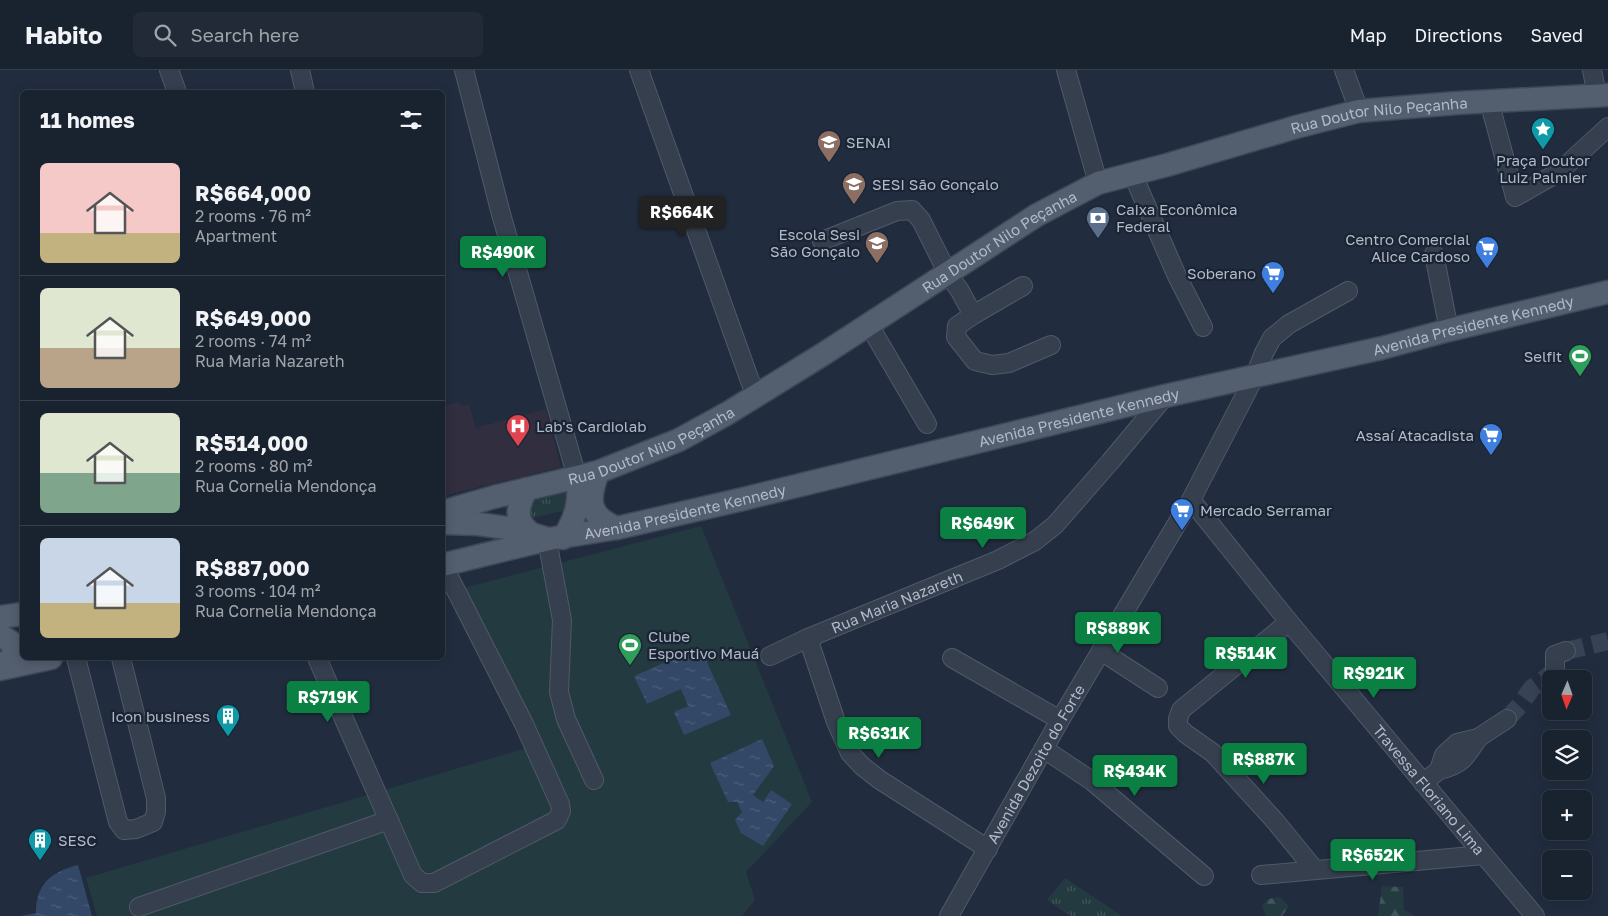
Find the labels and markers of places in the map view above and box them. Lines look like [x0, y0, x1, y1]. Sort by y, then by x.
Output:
place icon: Praça Doutor Luiz Palmier [1530, 116, 1556, 150]
school or university icon: SENAI [816, 129, 842, 163]
place label: SENAI [846, 133, 891, 151]
place label: Praça Doutor Luiz Palmier [1496, 151, 1590, 186]
school or university icon: SESI São Gonçalo [841, 171, 867, 205]
place label: SESI São Gonçalo [872, 175, 999, 193]
pin: R$664K [641, 196, 723, 238]
place label: Caixa Econômica Federal [1116, 200, 1237, 235]
bank icon: Caixa Econômica Federal [1085, 205, 1111, 239]
place label: Escola Sesi São Gonçalo [770, 225, 860, 260]
school or university icon: Escola Sesi São Gonçalo [864, 230, 890, 264]
place label: Centro Comercial Alice Cardoso [1345, 230, 1470, 265]
supermarket icon: Centro Comercial Alice Cardoso [1474, 235, 1500, 269]
pin: R$490K [462, 236, 544, 278]
supermarket icon: Soberano [1260, 260, 1286, 294]
place label: Soberano [1187, 264, 1256, 282]
sports icon: Selfit [1567, 343, 1593, 377]
place label: Selfit [1524, 347, 1562, 365]
hospital icon: Lab's Cardiolab [505, 413, 531, 447]
place label: Lab's Cardiolab [536, 417, 646, 435]
supermarket icon: Assaí Atacadista [1478, 422, 1504, 456]
place label: Assaí Atacadista [1356, 426, 1474, 444]
supermarket icon: Mercado Serramar [1169, 497, 1195, 531]
place label: Mercado Serramar [1200, 501, 1332, 519]
pin: R$649K [942, 506, 1024, 549]
pin: R$889K [1077, 612, 1159, 654]
place label: Clube Esportivo Mauá [648, 627, 759, 662]
sports icon: Clube Esportivo Mauá [617, 632, 643, 666]
pin: R$514K [1205, 636, 1287, 679]
pin: R$921K [1333, 656, 1415, 699]
pin: R$719K [287, 680, 369, 723]
building icon: Icon business [215, 703, 241, 737]
place label: Icon business [111, 707, 210, 725]
pin: R$631K [838, 716, 920, 759]
pin: R$887K [1223, 742, 1305, 785]
pin: R$434K [1094, 754, 1176, 797]
building icon: SESC [27, 827, 53, 861]
place label: SESC [58, 831, 97, 849]
pin: R$652K [1332, 838, 1414, 881]

